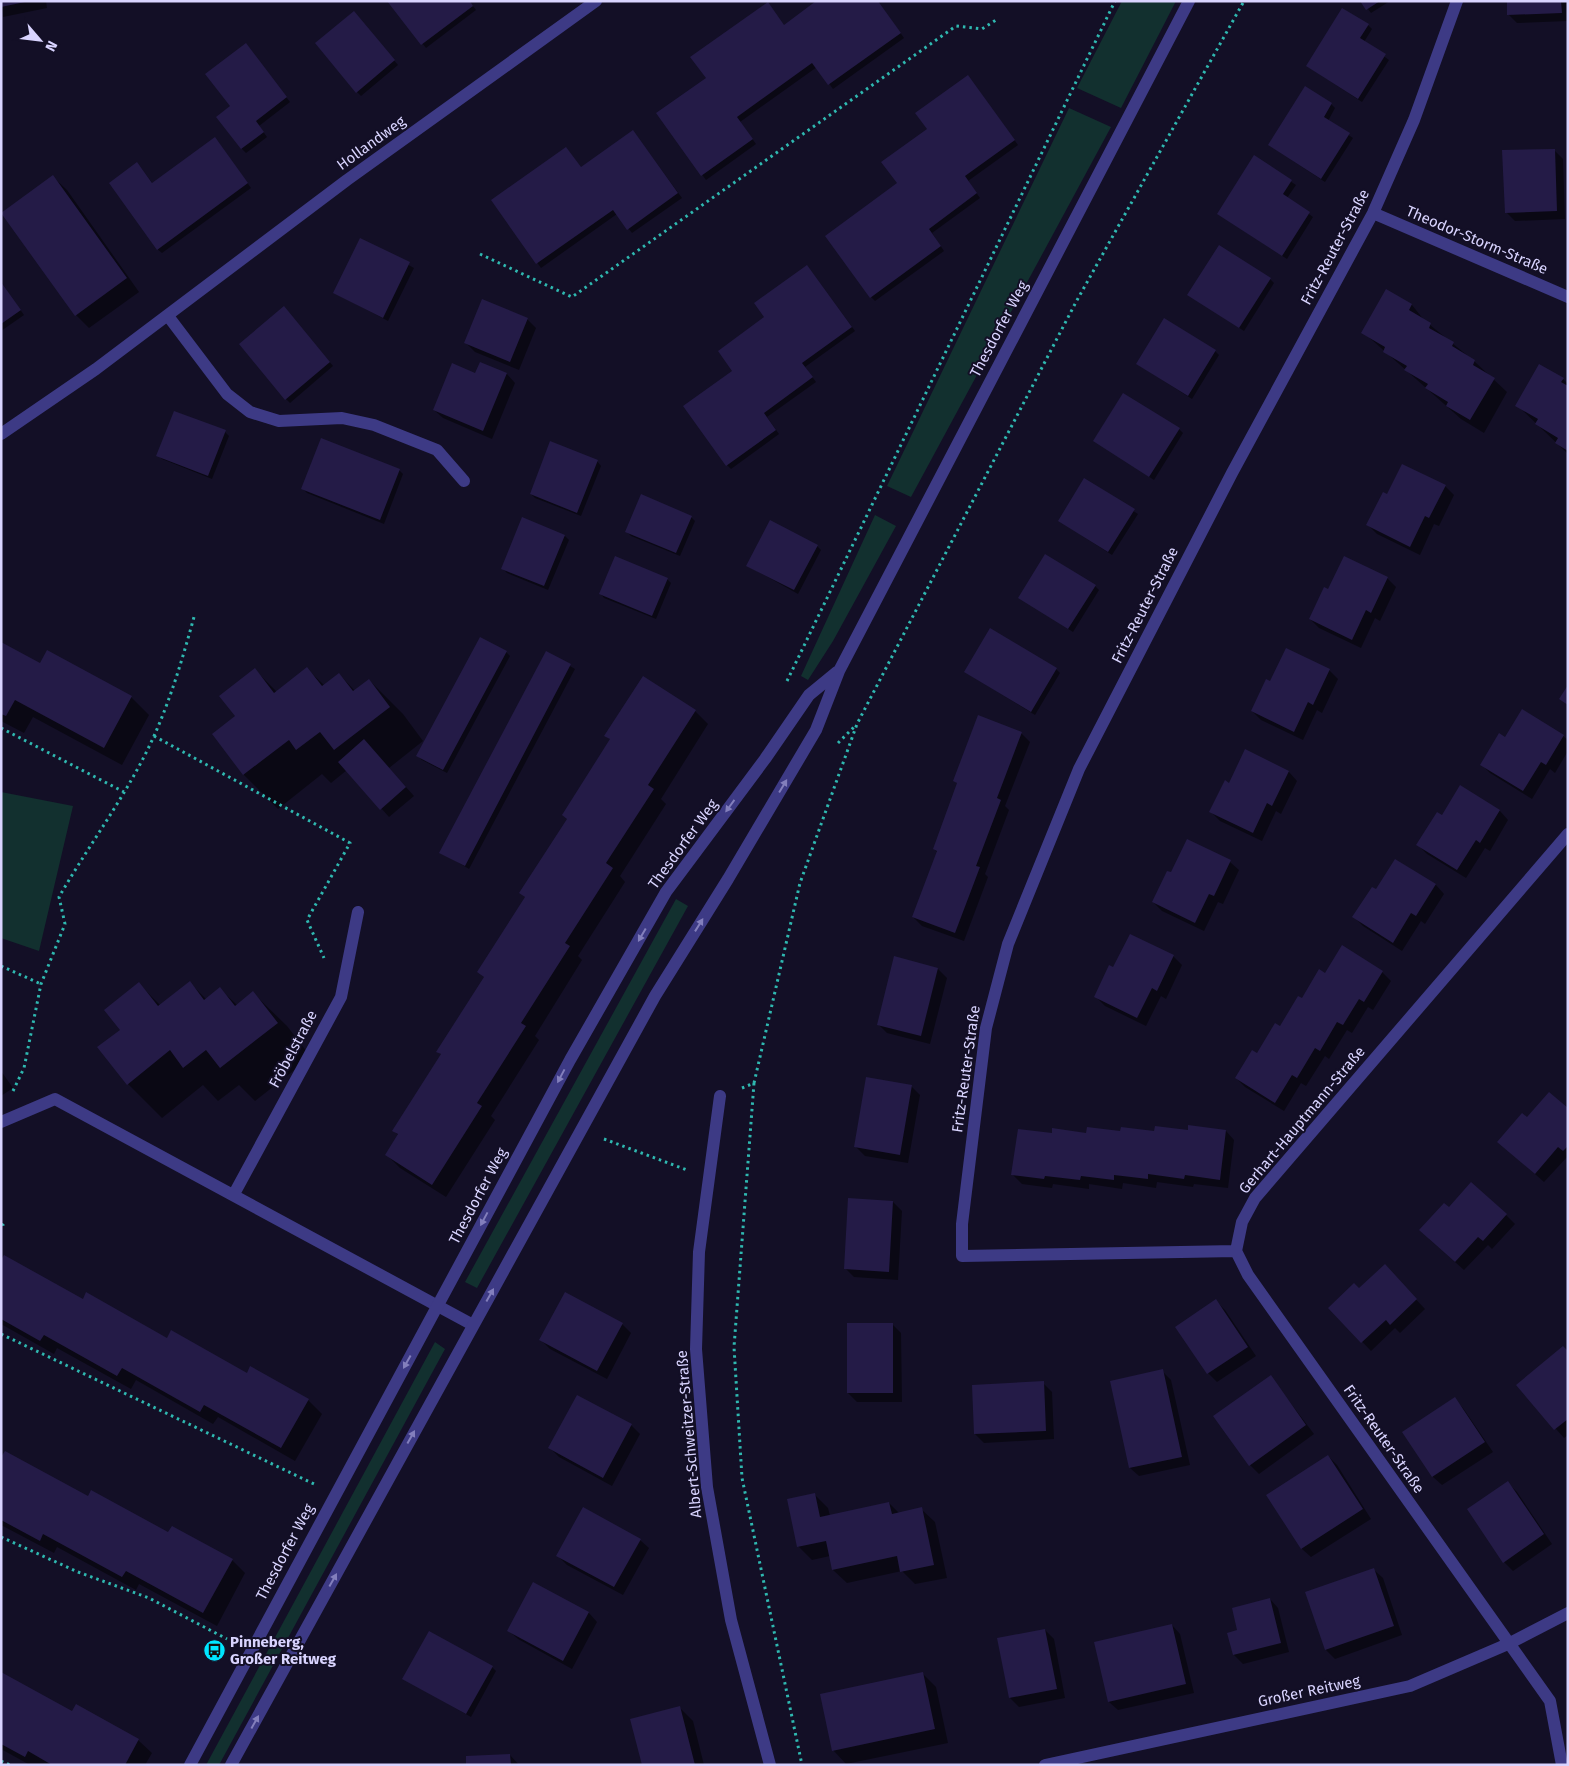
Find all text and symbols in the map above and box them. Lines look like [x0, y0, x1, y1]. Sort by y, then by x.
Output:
north arrow [15, 15, 65, 65]
text: N [41, 38, 61, 54]
street label: Hollandweg [333, 112, 409, 174]
street label: Fritz-Reuter-Straße [1297, 186, 1373, 308]
street label: Theodor-Storm-Straße [1403, 202, 1551, 278]
street label: Thesdorfer Weg [966, 278, 1032, 380]
street label: Fritz-Reuter-Straße [1108, 544, 1182, 666]
one-way arrow [779, 779, 788, 792]
street label: Thesdorfer Weg [644, 796, 722, 892]
one-way arrow [725, 799, 735, 813]
one-way arrow [695, 918, 704, 931]
one-way arrow [637, 928, 646, 941]
street label: Fritz-Reuter-Straße [948, 1004, 984, 1134]
street label: Fröbelstraße [265, 1007, 321, 1091]
street label: Gerhart-Hauptmann-Straße [1235, 1043, 1369, 1197]
one-way arrow [557, 1068, 565, 1083]
street label: Thesdorfer Weg [445, 1145, 511, 1247]
one-way arrow [480, 1212, 488, 1226]
one-way arrow [486, 1288, 494, 1302]
street label: Albert-Schweitzer-Straße [673, 1349, 705, 1519]
one-way arrow [403, 1355, 411, 1369]
street label: Fritz-Reuter-Straße [1340, 1381, 1428, 1497]
one-way arrow [407, 1431, 416, 1444]
street label: Thesdorfer Weg [252, 1501, 318, 1603]
one-way arrow [329, 1572, 337, 1587]
place label: Pinneberg, Großer Reitweg [230, 1633, 337, 1668]
bus stop icon: Pinneberg, Großer Reitweg [202, 1639, 226, 1663]
street label: Großer Reitweg [1256, 1671, 1362, 1711]
one-way arrow [251, 1715, 259, 1729]

